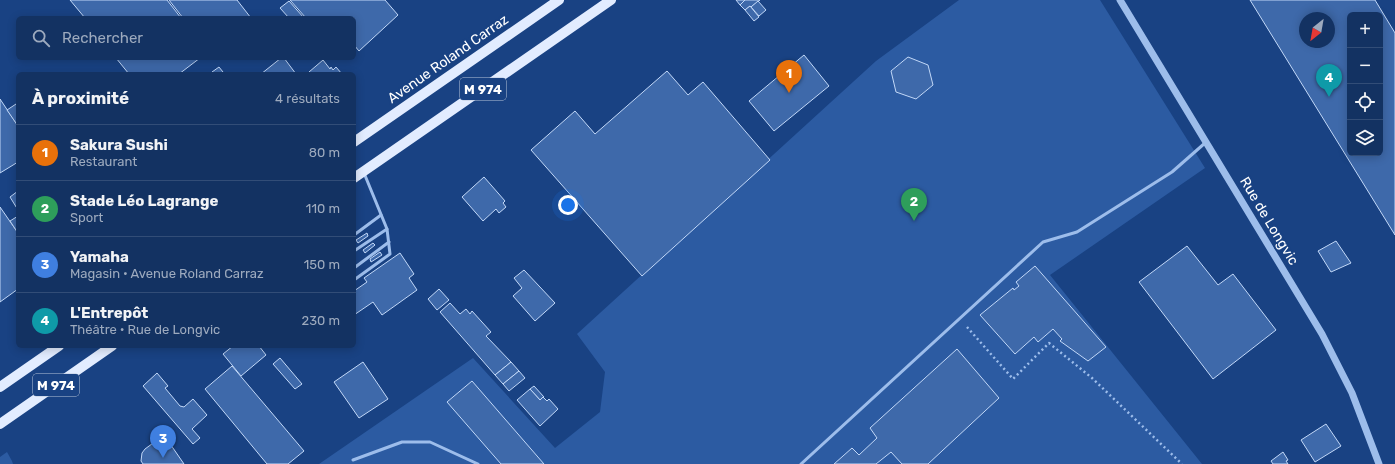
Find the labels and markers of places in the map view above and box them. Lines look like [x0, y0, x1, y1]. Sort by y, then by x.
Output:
pin: 1 [776, 60, 802, 93]
pin: 4 [1316, 64, 1342, 97]
pin: 2 [901, 188, 927, 221]
pin: 3 [150, 425, 176, 458]

